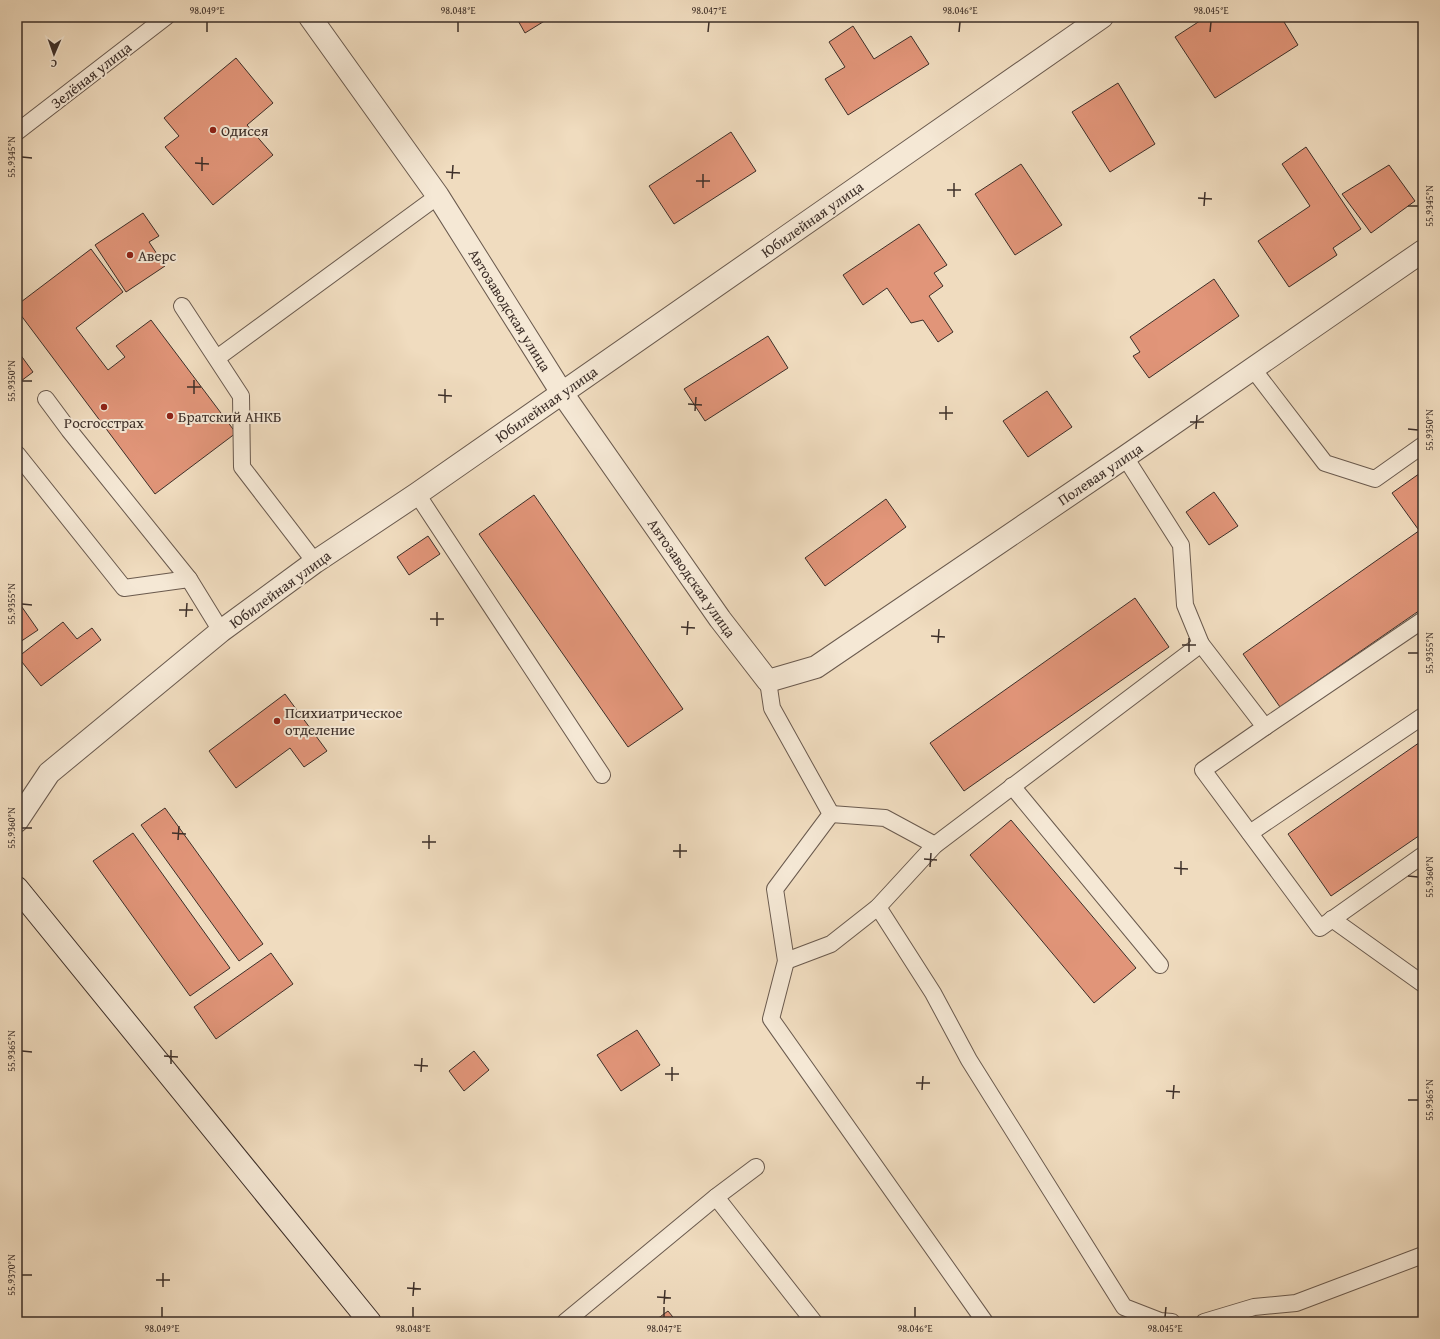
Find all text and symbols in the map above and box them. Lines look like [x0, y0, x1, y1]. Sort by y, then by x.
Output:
text: 98.049°E [189, 3, 225, 18]
text: 98.048°E [440, 3, 476, 18]
text: 98.047°E [691, 3, 727, 18]
text: 98.046°E [942, 3, 978, 18]
text: 98.045°E [1193, 3, 1229, 18]
north arrow [34, 34, 74, 74]
street label: Зелёная улица [46, 36, 136, 113]
text: С [50, 56, 57, 72]
place label: Одисея [221, 120, 269, 141]
marker: Одисея [208, 125, 218, 135]
text: 55.9345°N [4, 136, 19, 178]
street label: Юбилейная улица [756, 175, 868, 262]
text: 55.9345°N [1422, 185, 1437, 227]
place label: Аверс [138, 245, 177, 266]
street label: Автозаводская улица [464, 245, 557, 376]
marker: Аверс [125, 250, 135, 260]
text: 55.9350°N [4, 360, 19, 402]
street label: Юбилейная улица [490, 360, 602, 447]
marker: Росгосстрах [99, 402, 109, 412]
place label: Братский АНКБ [178, 406, 281, 427]
text: 55.9350°N [1422, 409, 1437, 451]
marker: Братский АНКБ [165, 411, 175, 421]
place label: Росгосстрах [64, 412, 144, 433]
street label: Полевая улица [1053, 437, 1147, 510]
street label: Автозаводская улица [643, 514, 742, 643]
street label: Юбилейная улица [225, 544, 336, 633]
text: 55.9355°N [4, 583, 19, 625]
text: 55.9355°N [1422, 632, 1437, 674]
place label: Психиатрическое отделение [285, 702, 402, 740]
marker: Психиатрическое отделение [272, 716, 282, 726]
text: 55.9360°N [4, 807, 19, 849]
text: 55.9360°N [1422, 856, 1437, 898]
text: 55.9365°N [4, 1030, 19, 1072]
text: 55.9365°N [1422, 1079, 1437, 1121]
text: 55.9370°N [4, 1254, 19, 1296]
text: 98.049°E [144, 1321, 180, 1336]
text: 98.048°E [395, 1321, 431, 1336]
text: 98.047°E [646, 1321, 682, 1336]
text: 98.046°E [897, 1321, 933, 1336]
text: 98.045°E [1147, 1321, 1183, 1336]

